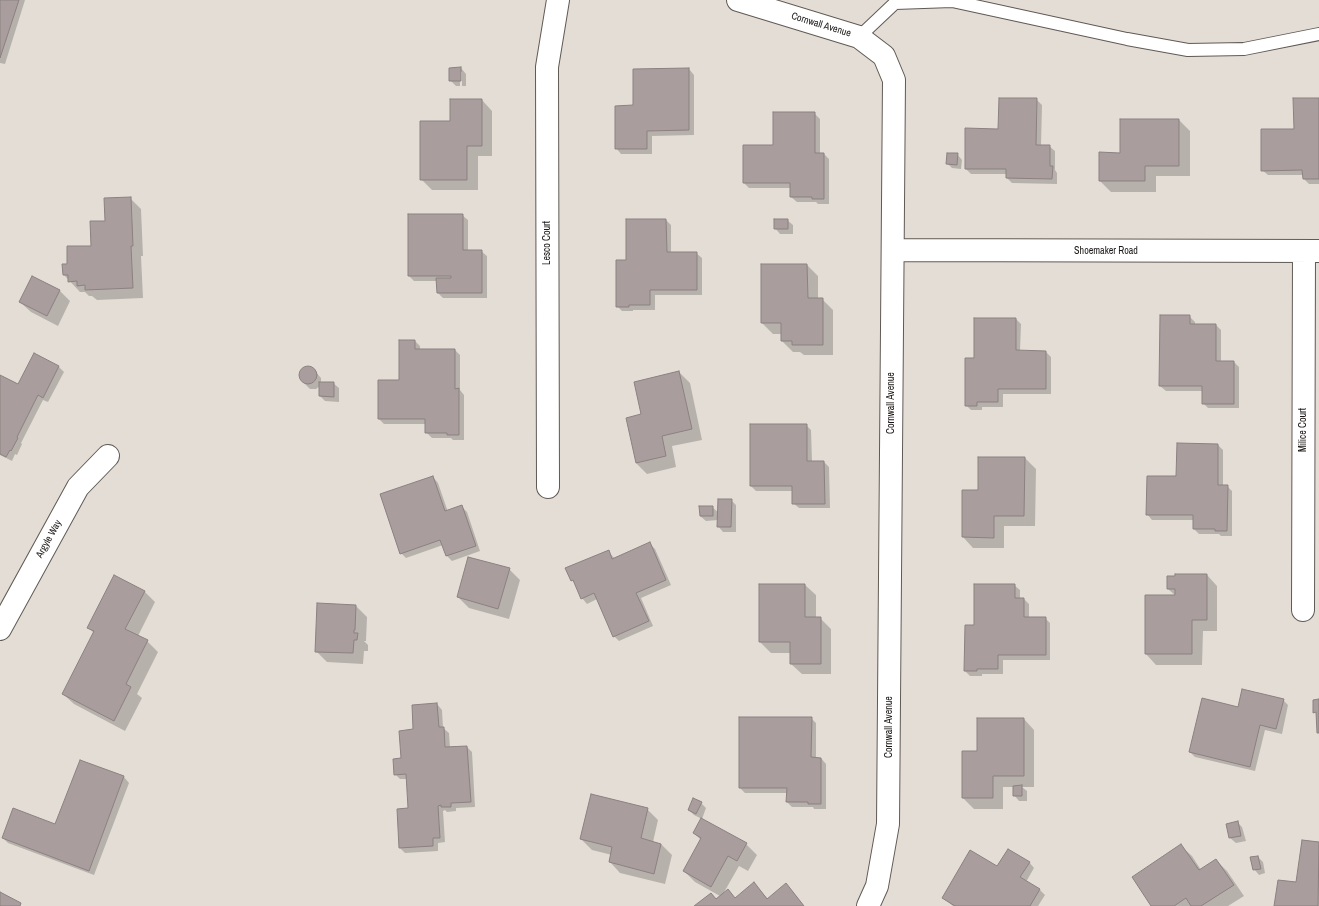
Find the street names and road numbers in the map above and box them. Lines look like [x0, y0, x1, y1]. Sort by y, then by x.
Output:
street label: Cornwall Avenue [790, 10, 852, 40]
street label: Lesco Court [541, 221, 553, 265]
street label: Shoemaker Road [1074, 245, 1138, 257]
street label: Cornwall Avenue [885, 372, 897, 434]
street label: Milice Court [1297, 408, 1309, 452]
street label: Argyle Way [34, 518, 64, 560]
street label: Cornwall Avenue [883, 696, 895, 758]

